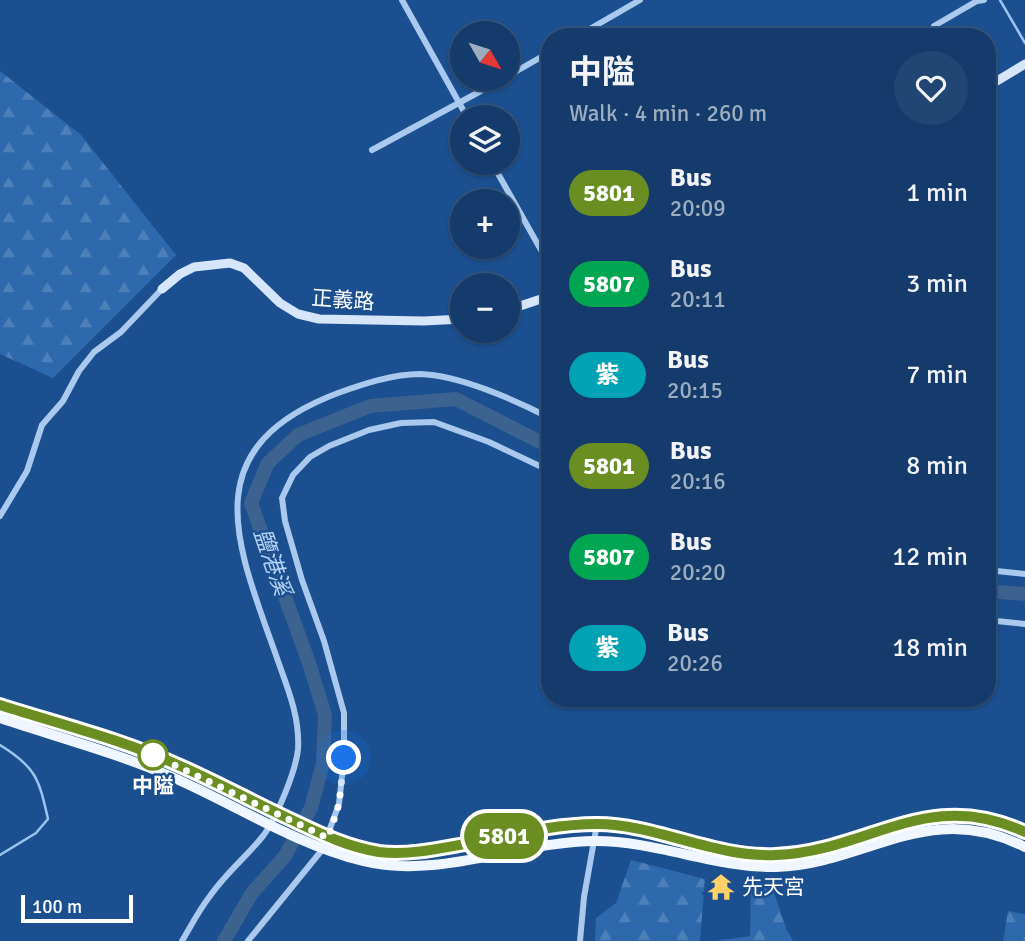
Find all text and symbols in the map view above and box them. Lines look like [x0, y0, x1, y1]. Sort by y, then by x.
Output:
north arrow [450, 21, 520, 91]
map controls [450, 21, 520, 343]
button: heart [894, 51, 968, 125]
text: 中隘 [569, 52, 635, 93]
text: Walk · 4 min · 260 m [569, 99, 767, 128]
button: layers [450, 105, 520, 175]
text: Bus [670, 162, 712, 194]
text: 1 min [906, 177, 968, 209]
text: 5801 [583, 178, 635, 208]
button: + [450, 189, 520, 259]
text: 20:09 [670, 194, 726, 223]
text: Bus [670, 253, 712, 285]
text: 3 min [906, 268, 968, 300]
text: 5807 [583, 269, 635, 299]
button: − [450, 273, 520, 343]
street label: 正義路 [311, 285, 375, 315]
text: 20:11 [670, 285, 726, 314]
text: Bus [667, 344, 709, 376]
text: 7 min [906, 359, 968, 391]
text: 紫 [596, 360, 620, 390]
text: 20:15 [667, 376, 723, 405]
text: Bus [670, 435, 712, 467]
text: 8 min [906, 450, 968, 482]
text: 5801 [583, 451, 635, 481]
text: 20:16 [670, 467, 726, 496]
water label: 鹽港溪 [247, 525, 298, 602]
text: Bus [670, 526, 712, 558]
text: 12 min [892, 541, 968, 573]
text: 5807 [583, 542, 635, 572]
text: 20:20 [670, 558, 726, 587]
text: Bus [667, 617, 709, 649]
text: 18 min [892, 632, 968, 664]
text: 紫 [596, 633, 620, 663]
text: 20:26 [667, 649, 723, 678]
marker: 中隘 [138, 740, 168, 770]
your location [326, 740, 361, 775]
place label: 中隘 [132, 773, 174, 799]
line badge: 5801 [455, 813, 553, 859]
text: 5801 [478, 821, 530, 851]
temple icon: 先天宮 [706, 872, 736, 902]
place label: 先天宮 [742, 874, 805, 900]
scale bar [21, 892, 133, 924]
text: 100 m [32, 895, 82, 919]

